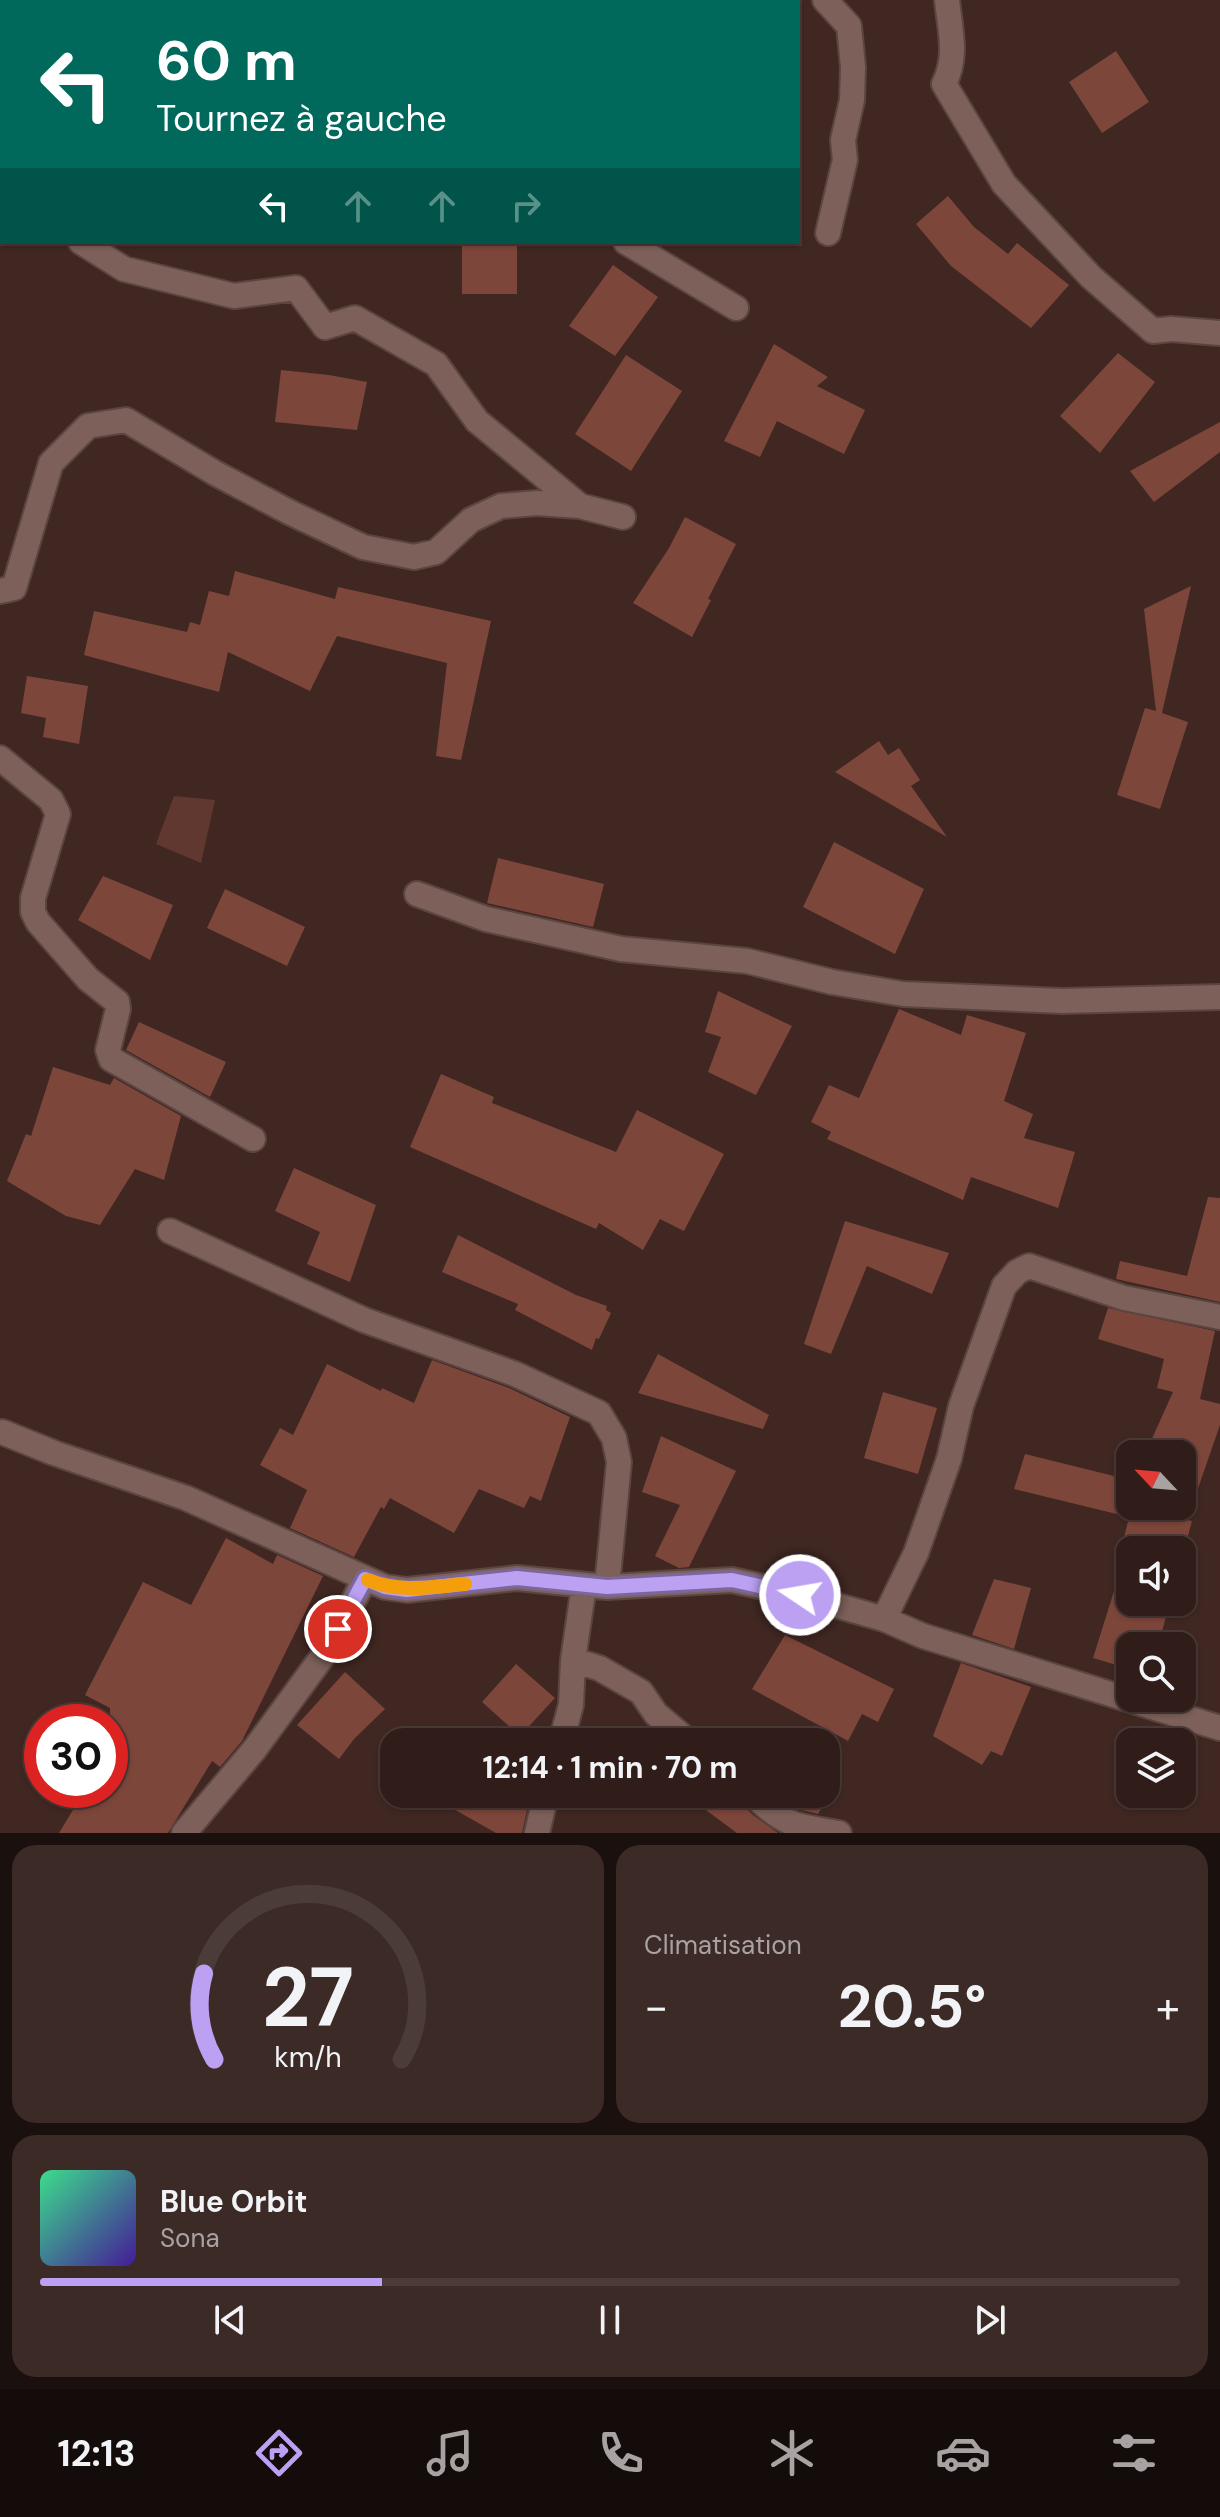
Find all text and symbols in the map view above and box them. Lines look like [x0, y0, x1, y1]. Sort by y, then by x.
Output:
text: 60 m [156, 24, 297, 97]
icon: left [24, 32, 128, 136]
text: Tournez à gauche [156, 95, 447, 142]
icon: left [252, 184, 296, 228]
icon: ahead [336, 184, 380, 228]
icon: ahead [420, 184, 464, 228]
icon: right [504, 184, 548, 228]
north arrow [1116, 1440, 1196, 1520]
map controls [1116, 1440, 1196, 1808]
button: sound [1116, 1536, 1196, 1616]
position arrow [758, 1553, 842, 1637]
pin [304, 1595, 372, 1663]
icon: arrive [316, 1607, 360, 1651]
button: search [1116, 1632, 1196, 1712]
speed limit sign: 30 [24, 1704, 128, 1808]
button: layers [1116, 1728, 1196, 1808]
text: 12:14 · 1 min · 70 m [483, 1748, 737, 1787]
text: Climatisation [644, 1928, 802, 1962]
text: 27 [262, 1943, 354, 2052]
text: 20.5° [838, 1967, 986, 2046]
text: − [644, 1978, 668, 2036]
text: + [1156, 1978, 1180, 2036]
text: km/h [274, 2039, 342, 2076]
text: Blue Orbit [160, 2182, 307, 2221]
text: Sona [160, 2221, 220, 2255]
icon: previous [208, 2298, 252, 2342]
icon: pause [588, 2298, 632, 2342]
icon: next [968, 2298, 1012, 2342]
icon: directions [251, 2425, 307, 2481]
icon: music [422, 2425, 478, 2481]
icon: phone [593, 2425, 649, 2481]
icon: climate [764, 2425, 820, 2481]
icon: car [935, 2425, 991, 2481]
icon: filters [1106, 2425, 1162, 2481]
text: 12:13 [58, 2430, 135, 2477]

